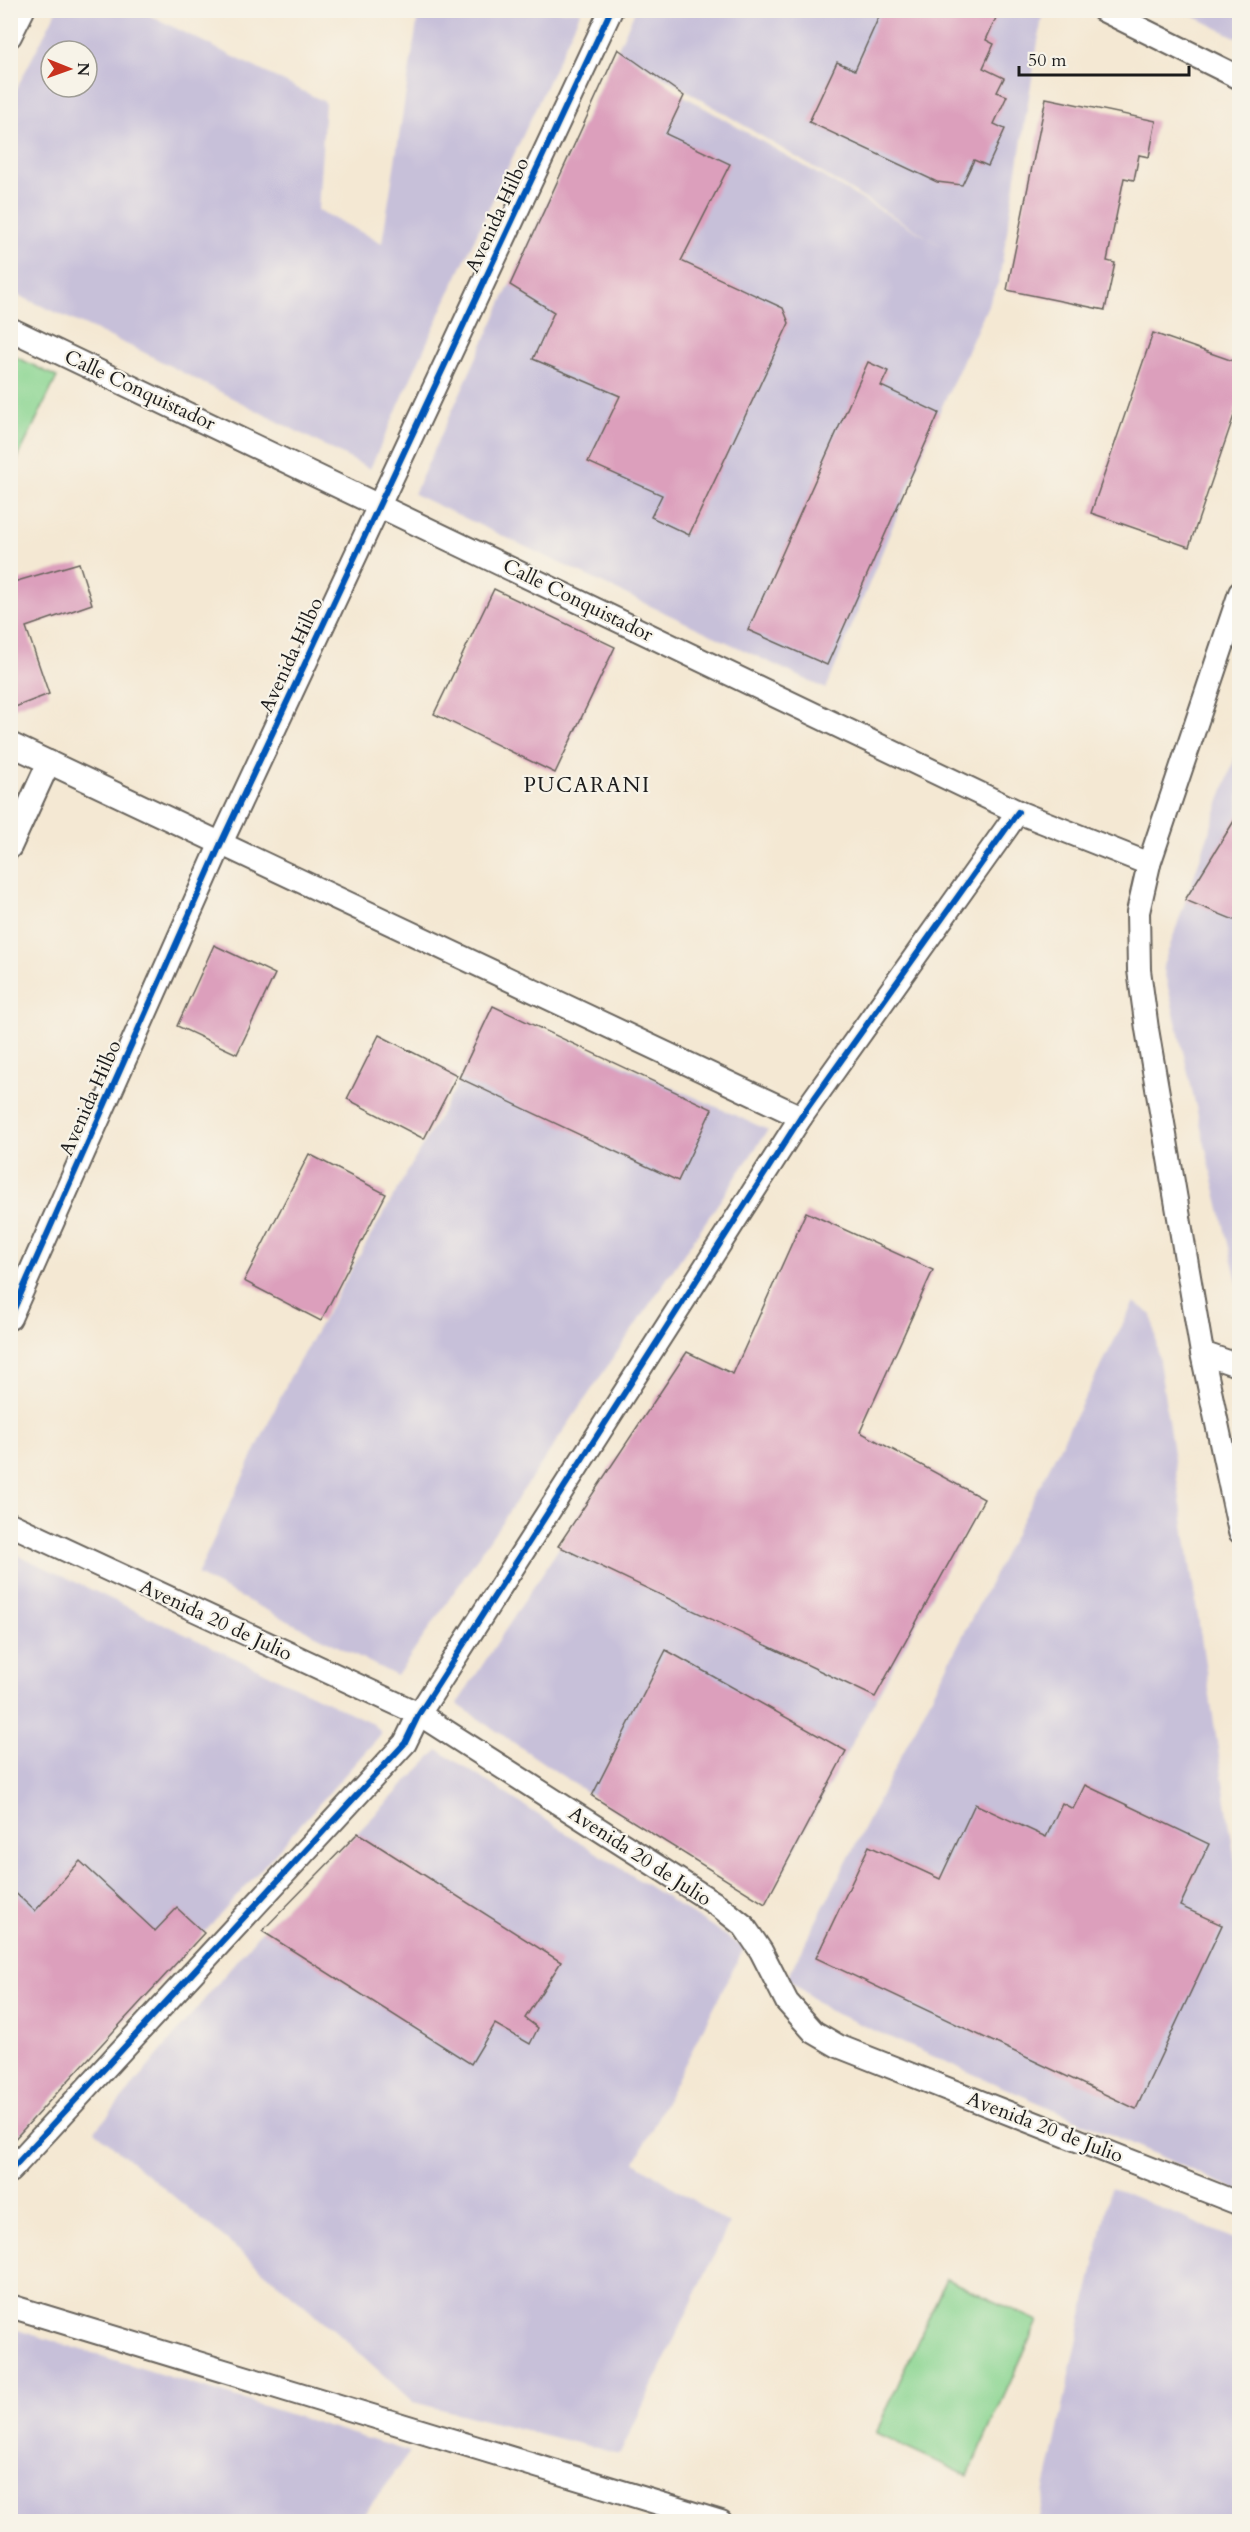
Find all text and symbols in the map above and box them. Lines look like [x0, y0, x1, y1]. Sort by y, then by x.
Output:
north arrow [39, 39, 99, 99]
scale bar [1019, 39, 1188, 77]
text: 50 m [1028, 48, 1067, 73]
text: N [72, 62, 94, 76]
street label: Avenida Hilbo [459, 153, 536, 277]
street label: Calle Conquistador [60, 343, 221, 437]
street label: Calle Conquistador [498, 552, 658, 648]
street label: Avenida Hilbo [253, 593, 330, 717]
district label: PUCARANI [523, 771, 651, 800]
street label: Avenida Hilbo [52, 1036, 128, 1160]
street label: Avenida 20 de Julio [135, 1573, 297, 1667]
street label: Avenida 20 de Julio [563, 1800, 717, 1912]
street label: Avenida 20 de Julio [963, 2085, 1127, 2169]

